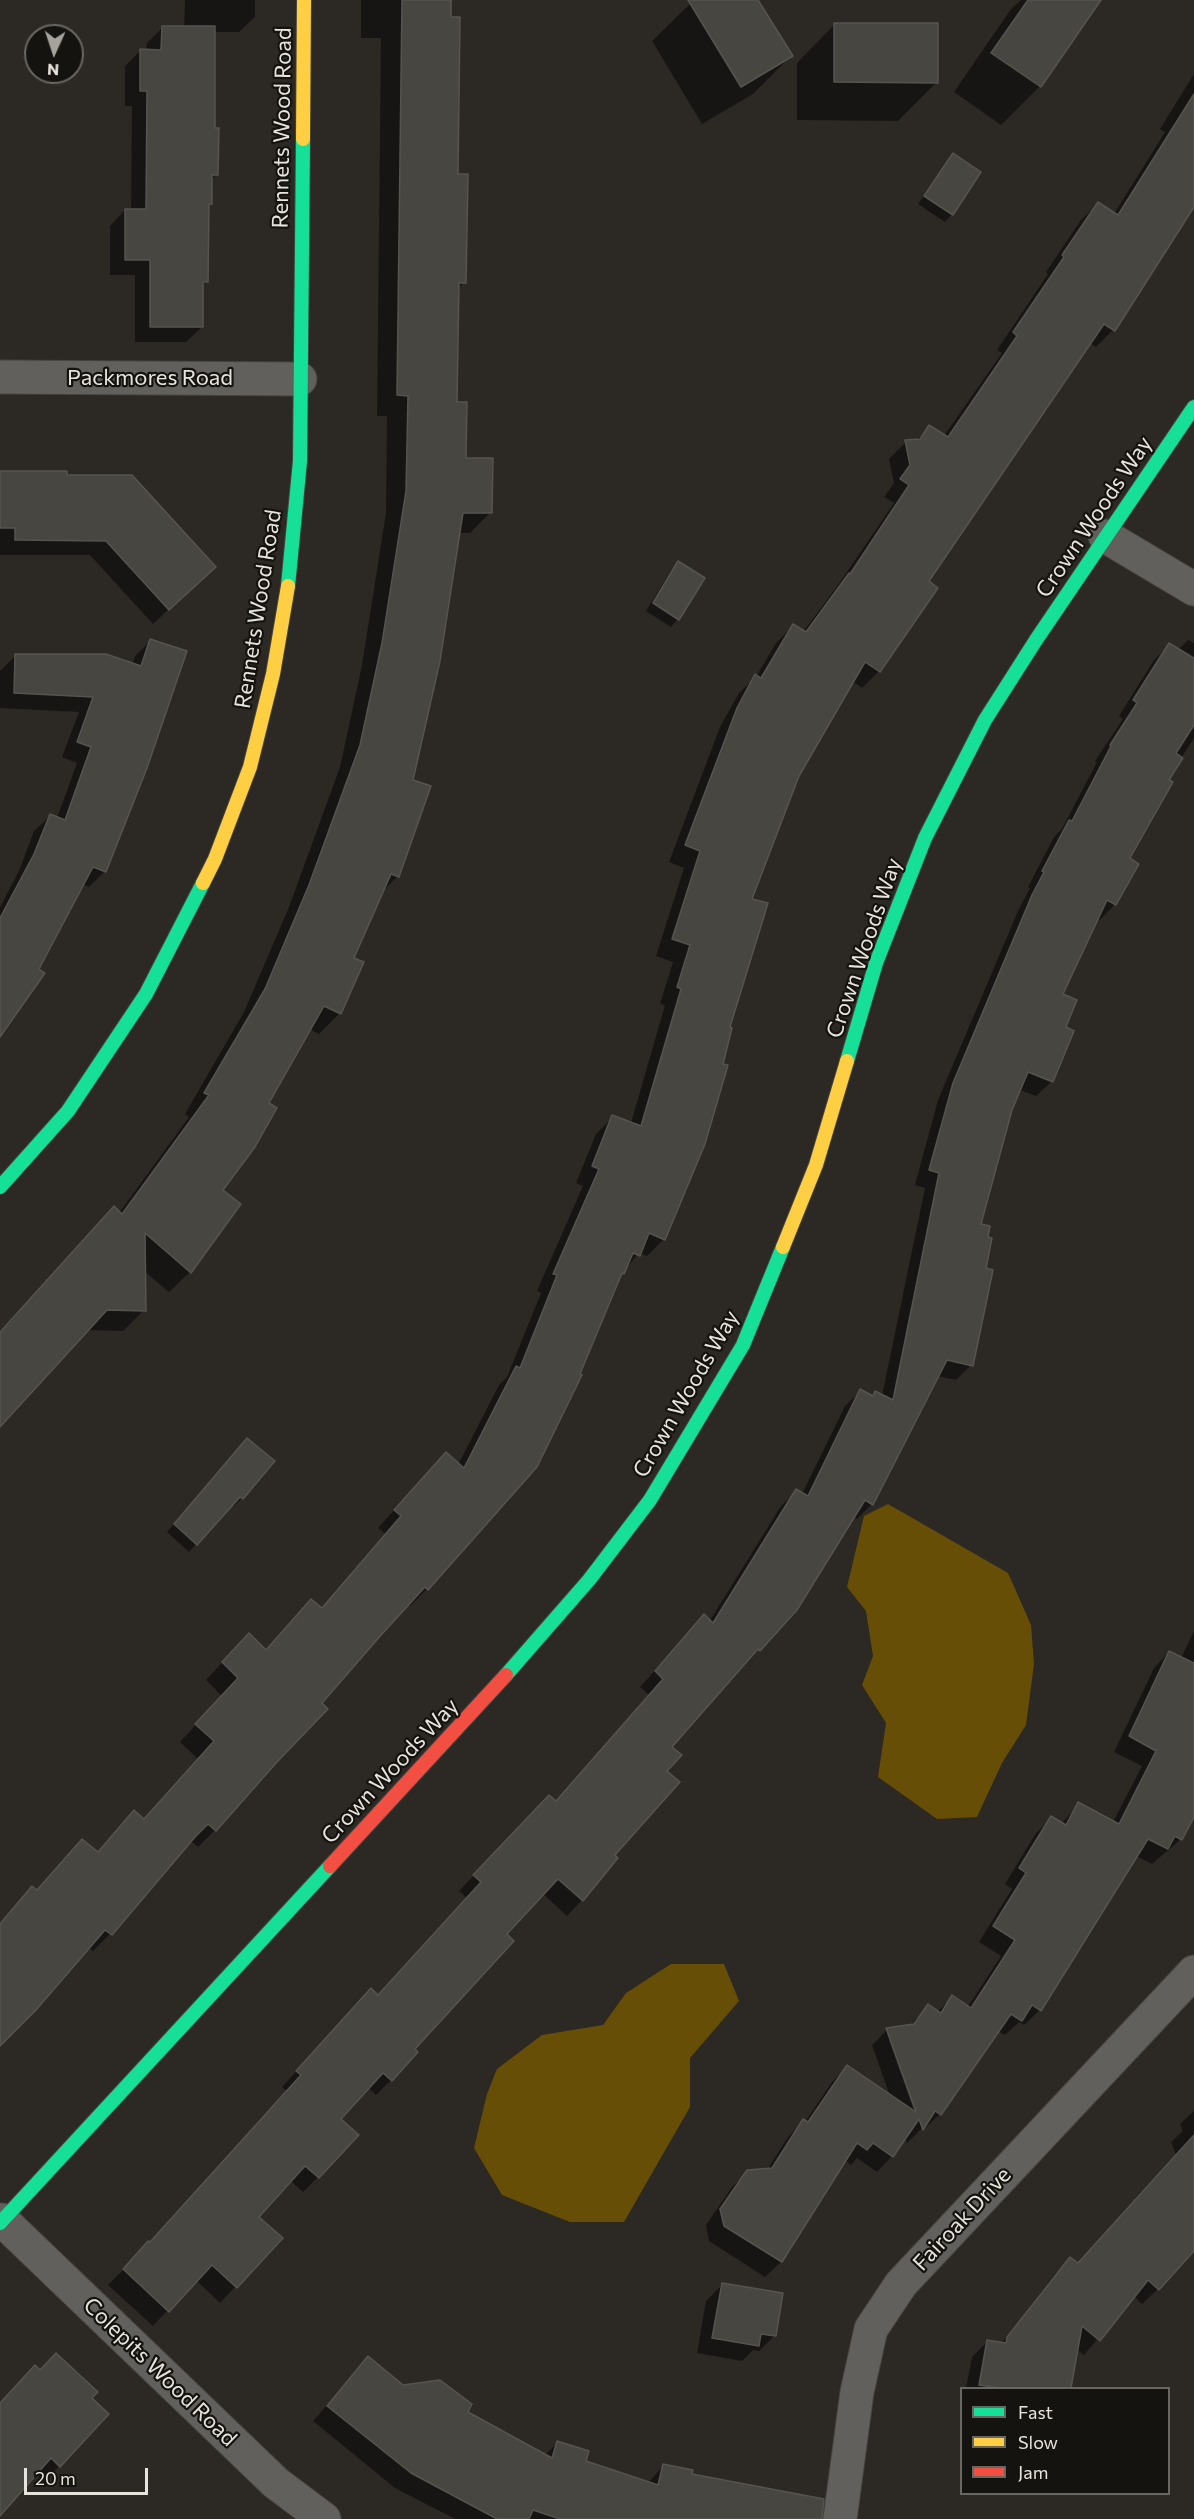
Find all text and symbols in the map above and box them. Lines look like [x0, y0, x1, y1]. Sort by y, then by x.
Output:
north arrow [24, 24, 84, 84]
street label: Rennets Wood Road [267, 27, 297, 229]
text: N [47, 61, 60, 80]
street label: Packmores Road [67, 365, 233, 391]
street label: Crown Woods Way [1030, 431, 1158, 603]
street label: Rennets Wood Road [229, 508, 287, 710]
street label: Crown Woods Way [821, 854, 907, 1042]
street label: Crown Woods Way [627, 1306, 745, 1482]
street label: Crown Woods Way [316, 1693, 464, 1849]
street label: Fairoak Drive [907, 2162, 1017, 2276]
street label: Colepits Wood Road [78, 2292, 242, 2452]
legend [960, 2387, 1170, 2495]
text: Fast [1018, 2401, 1053, 2423]
text: Slow [1018, 2431, 1058, 2453]
scale bar [27, 2456, 152, 2494]
text: Jam [1018, 2461, 1048, 2483]
text: 20 m [35, 2467, 76, 2489]

